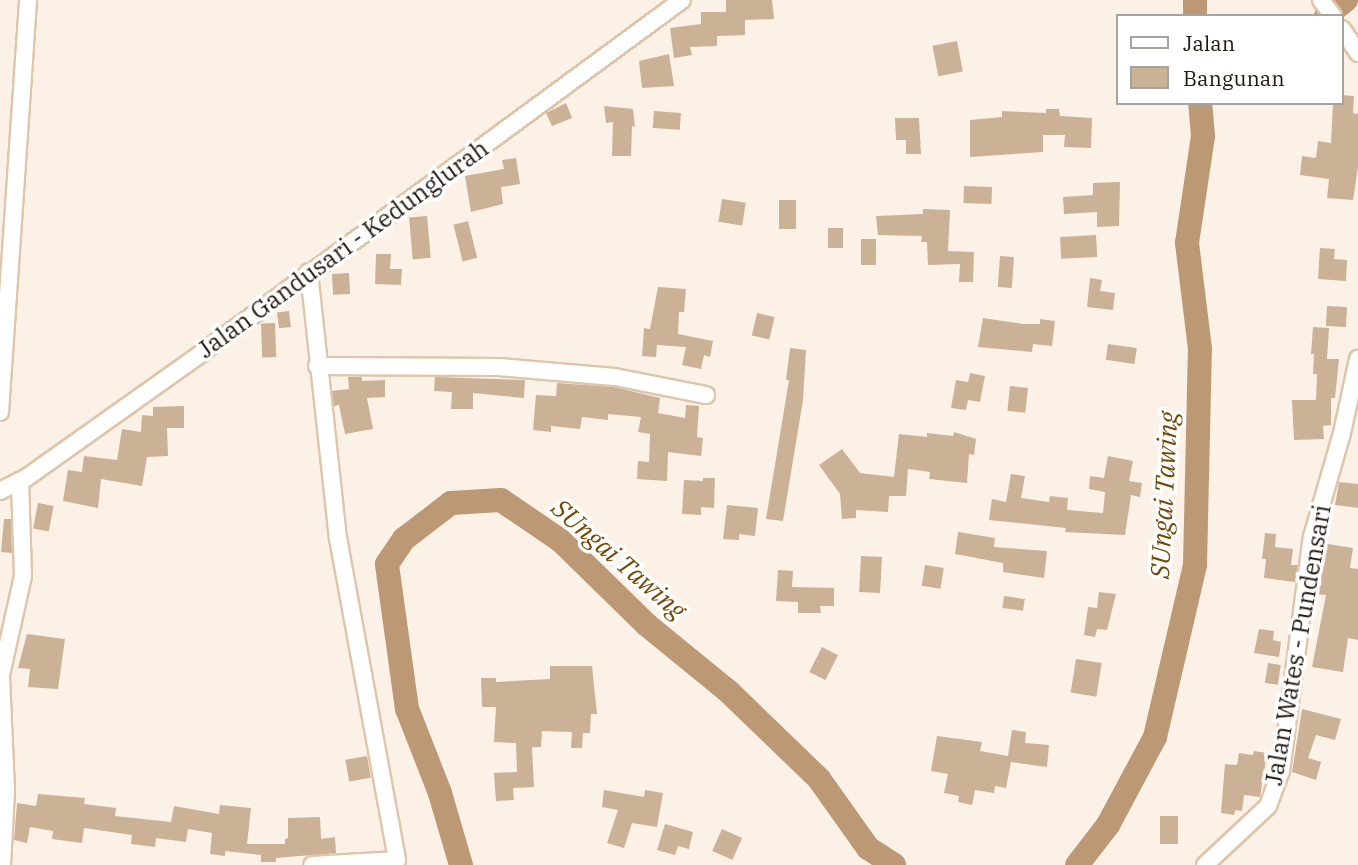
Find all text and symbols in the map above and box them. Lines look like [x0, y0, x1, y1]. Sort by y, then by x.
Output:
legend [1116, 14, 1344, 105]
text: Jalan [1183, 29, 1235, 57]
text: Bangunan [1183, 64, 1285, 92]
street label: Jalan Gandusari - Kedunglurah [192, 134, 494, 364]
water label: SUngai Tawing [1144, 410, 1184, 580]
water label: SUngai Tawing [545, 492, 693, 626]
street label: Jalan Wates - Pundensari [1259, 502, 1337, 788]

